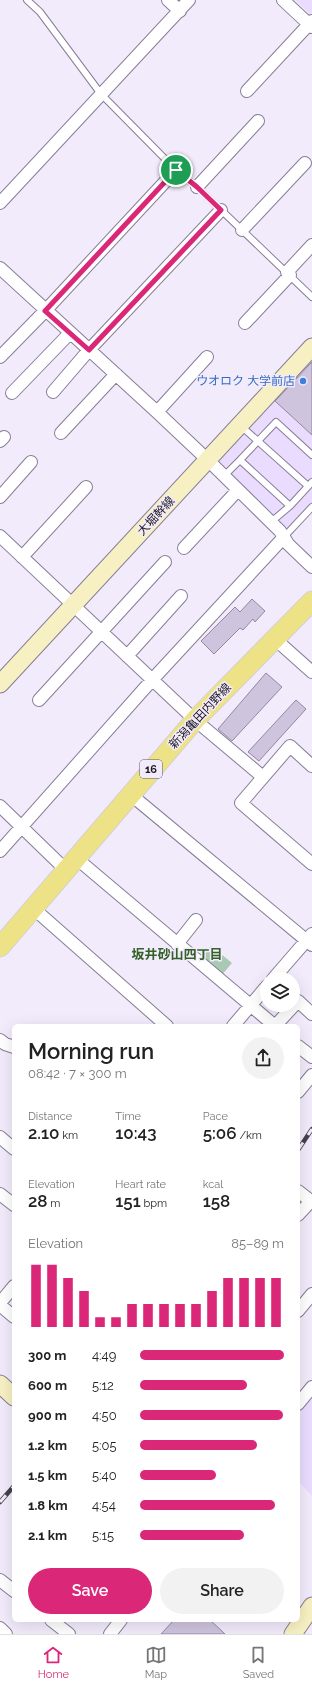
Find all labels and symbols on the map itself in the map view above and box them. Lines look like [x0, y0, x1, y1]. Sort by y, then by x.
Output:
pin [159, 153, 193, 187]
place label: ウオロク 大学前店 [196, 374, 295, 388]
marker: ウオロク 大学前店 [298, 376, 308, 386]
street label: 大堀幹線 [135, 494, 177, 538]
street label: 新潟亀田内野線 [166, 681, 234, 751]
road number: 16 [140, 760, 162, 778]
district label: 坂井砂山四丁目 [131, 947, 223, 962]

